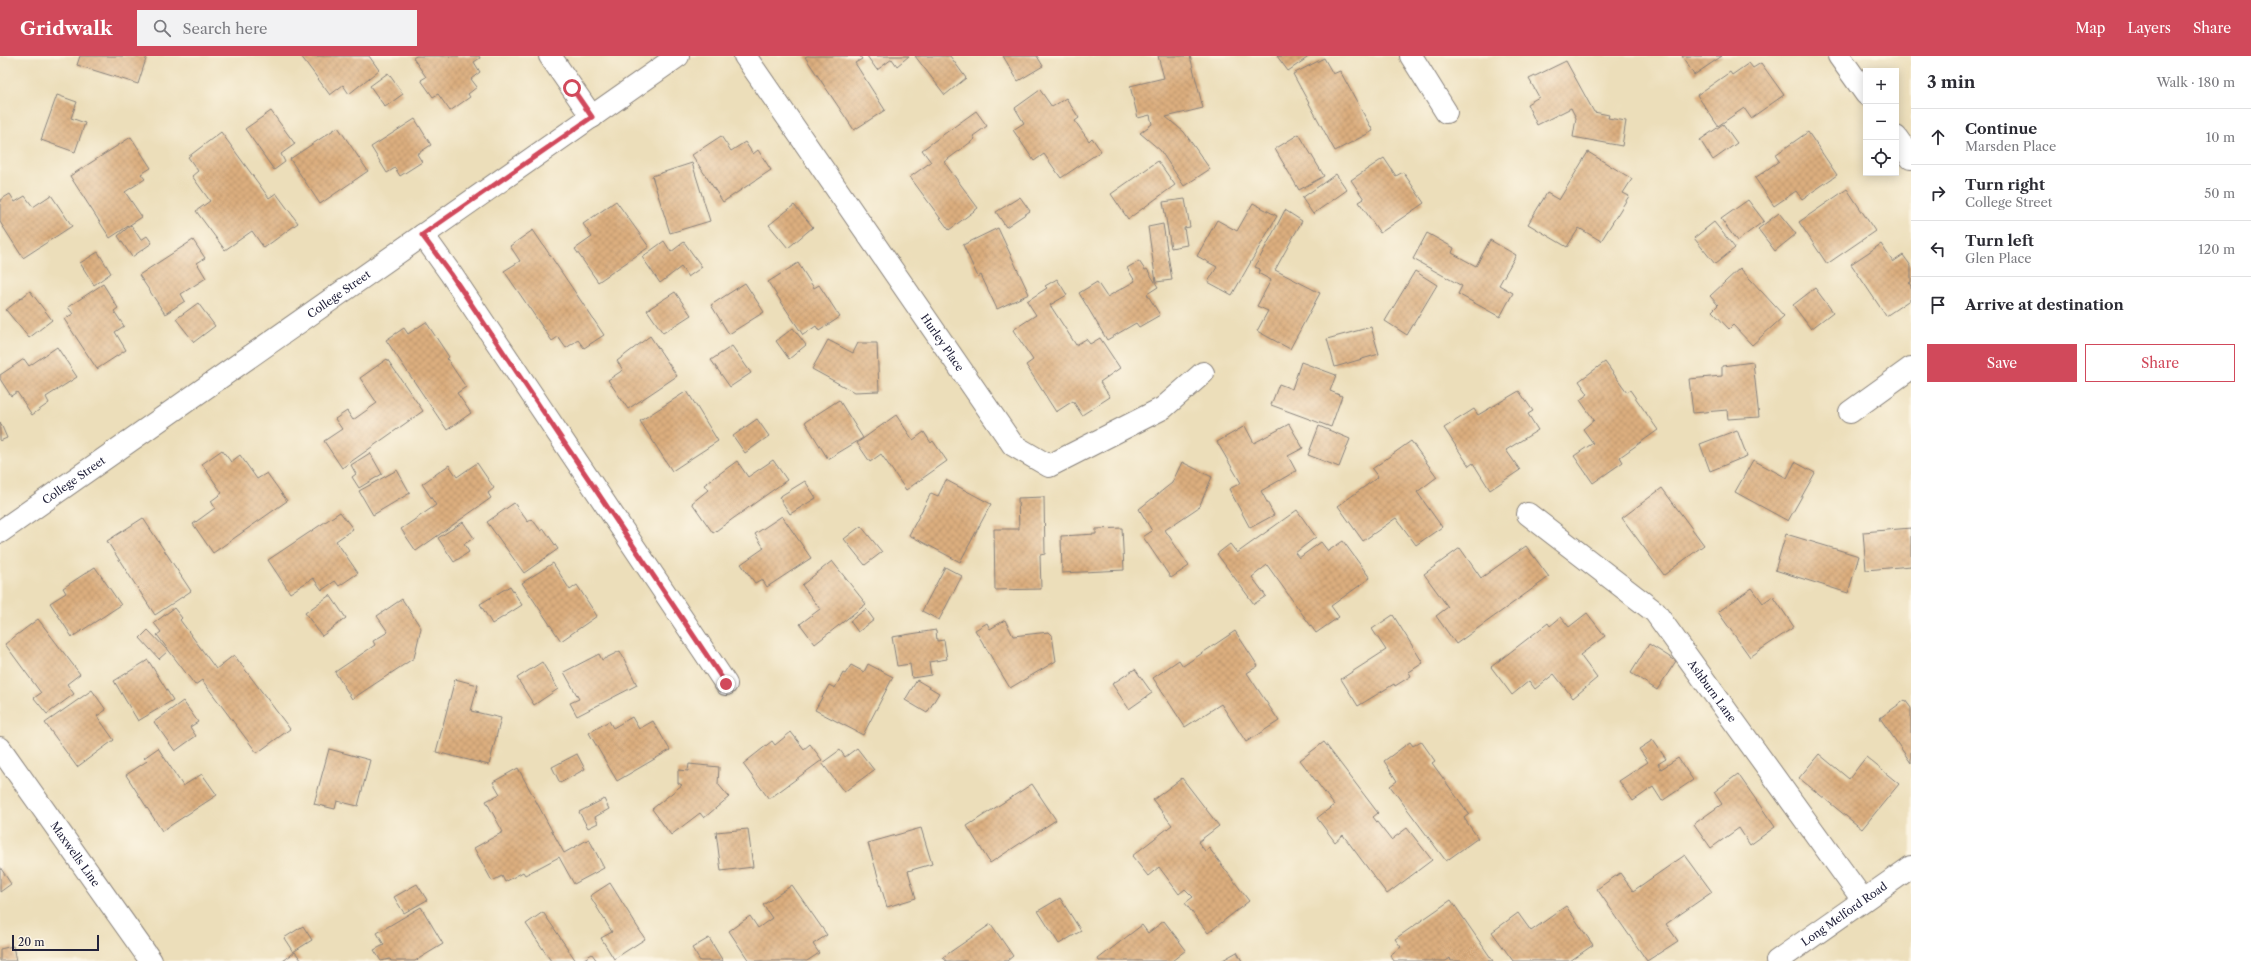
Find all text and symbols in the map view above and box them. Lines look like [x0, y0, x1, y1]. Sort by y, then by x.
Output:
search box [137, 10, 417, 46]
text: Gridwalk [20, 17, 113, 40]
icon: search [151, 17, 173, 39]
text: Search here [183, 19, 268, 38]
text: Map [2075, 19, 2105, 37]
text: Layers [2127, 19, 2171, 37]
text: Share [2193, 19, 2231, 37]
map controls [1863, 68, 1899, 176]
button: + [1863, 68, 1899, 104]
text: 3 min [1927, 72, 1976, 92]
text: Walk · 180 m [2156, 74, 2235, 90]
route start [563, 79, 581, 97]
button: − [1863, 104, 1899, 140]
text: Continue [1965, 119, 2037, 138]
icon: ahead [1927, 126, 1949, 148]
text: 10 m [2206, 129, 2235, 145]
text: Marsden Place [1965, 138, 2056, 154]
button: locate [1863, 140, 1899, 176]
text: Turn right [1965, 175, 2045, 194]
icon: right [1927, 182, 1949, 204]
text: 50 m [2204, 185, 2235, 201]
text: College Street [1965, 194, 2052, 210]
text: Turn left [1965, 231, 2034, 250]
icon: left [1927, 238, 1949, 260]
text: 120 m [2198, 241, 2235, 257]
text: Glen Place [1965, 250, 2032, 266]
street label: College Street [305, 267, 373, 321]
icon: arrive [1927, 294, 1949, 316]
text: Arrive at destination [1965, 295, 2124, 314]
street label: Hurley Place [918, 311, 967, 374]
button: Save [1927, 344, 2077, 382]
button: Share [2085, 344, 2235, 382]
street label: College Street [39, 453, 108, 507]
street label: Ashburn Lane [1684, 656, 1739, 725]
route end [717, 675, 735, 693]
street label: Maxwells Line [47, 819, 103, 889]
street label: Long Melford Road [1798, 879, 1890, 949]
scale bar [12, 933, 99, 952]
text: 20 m [18, 935, 44, 949]

